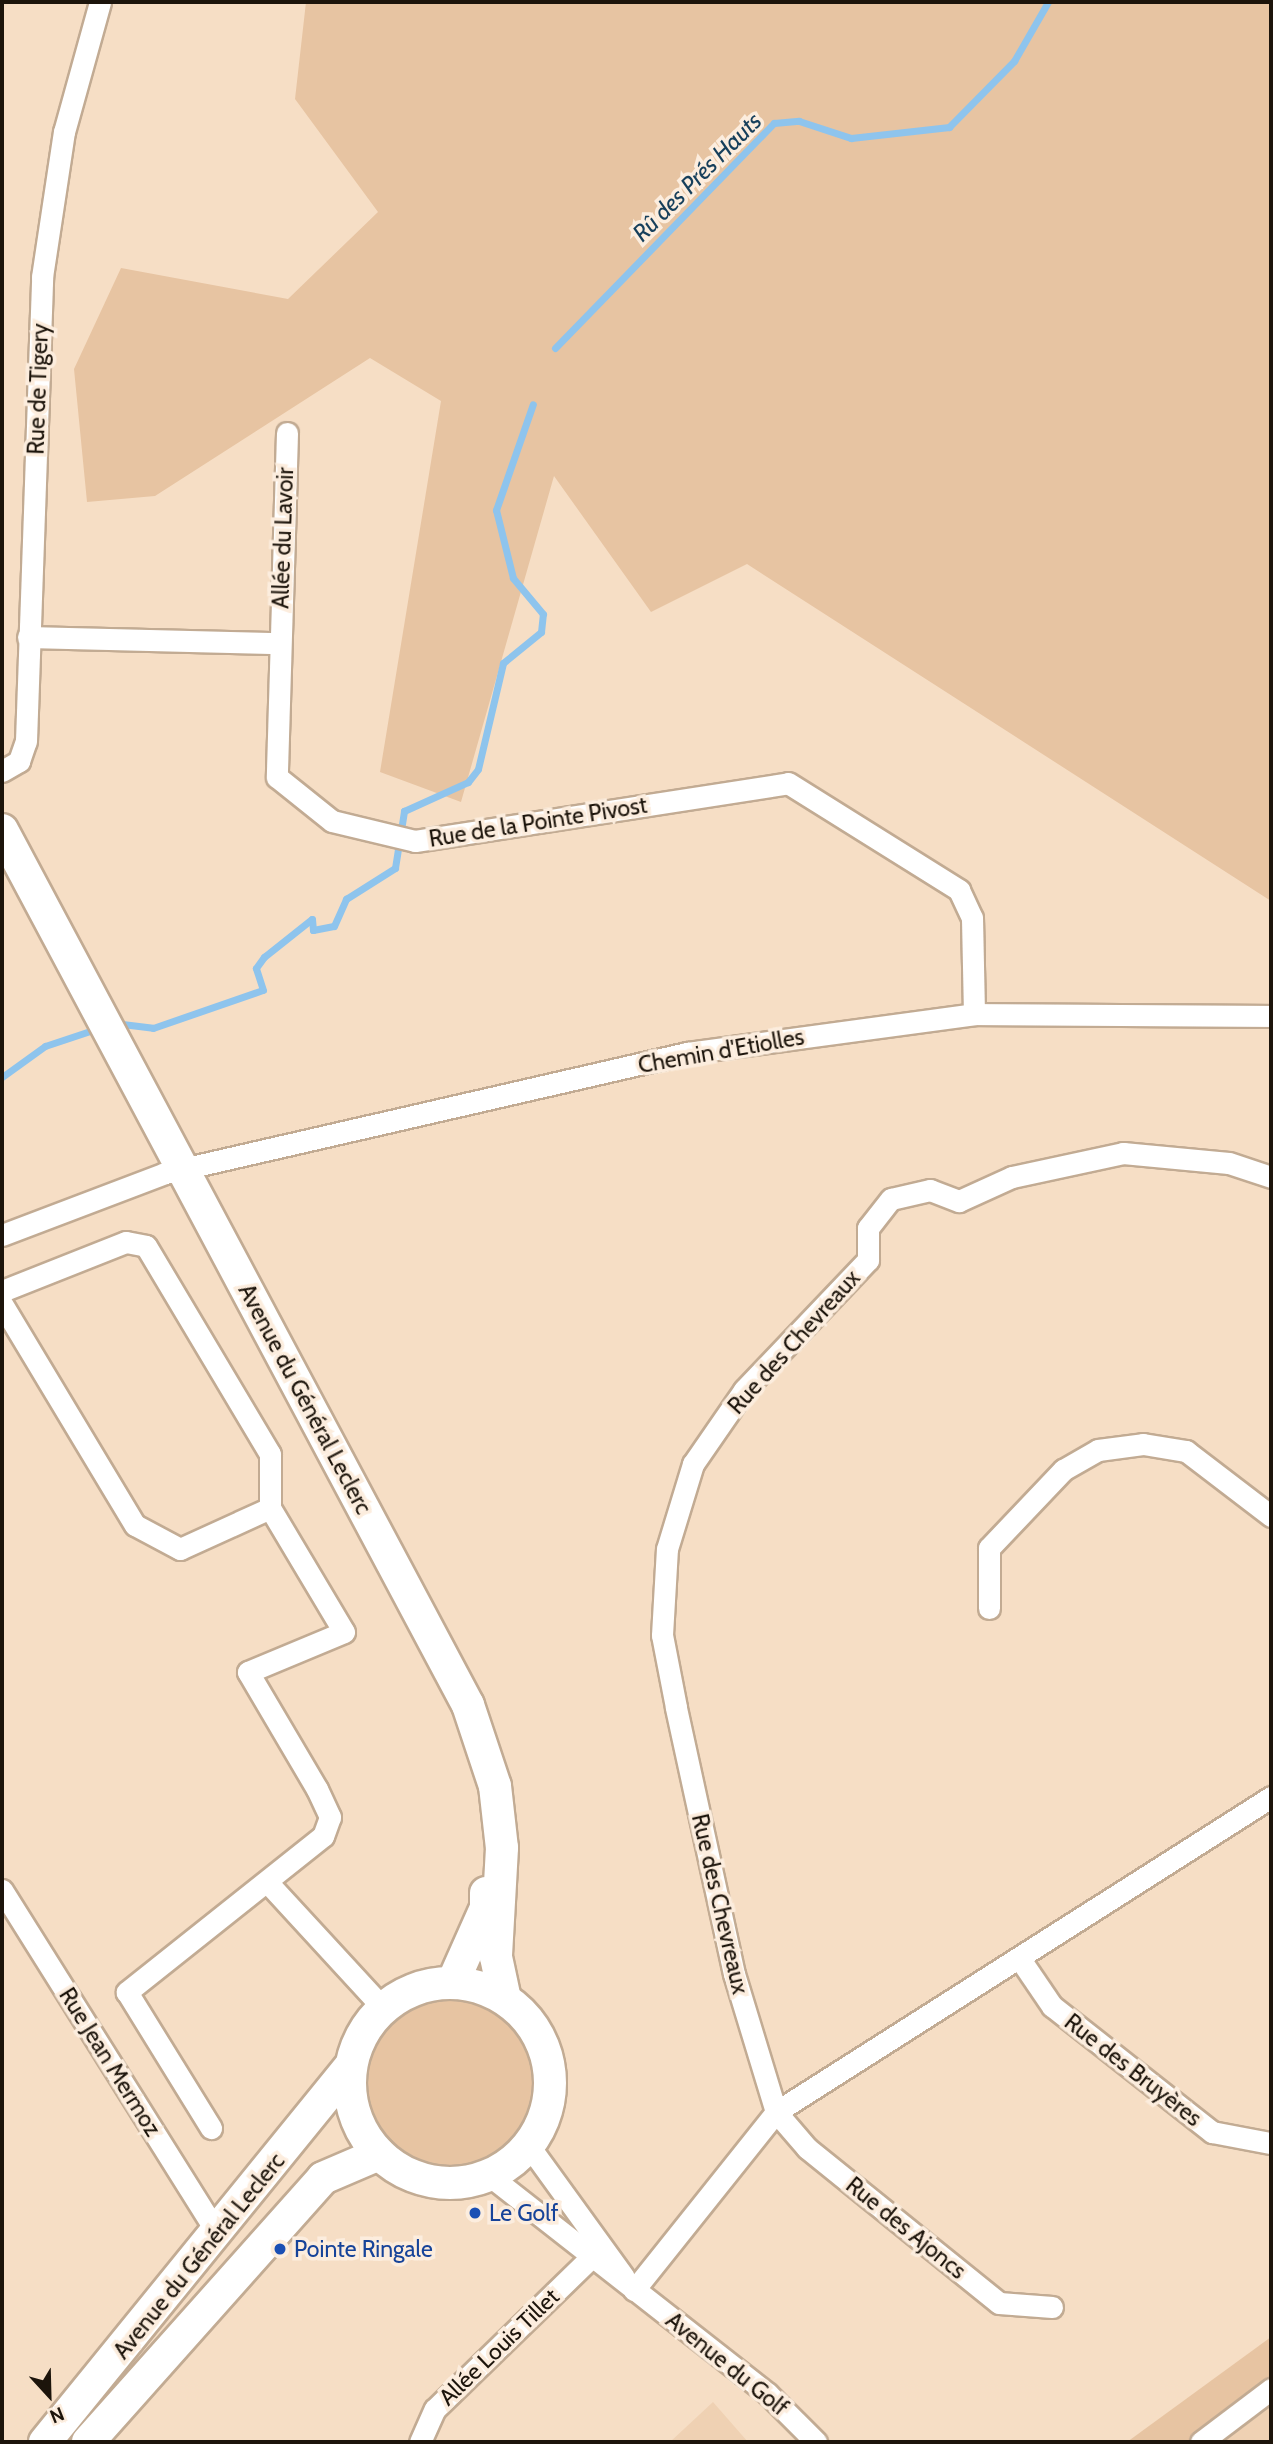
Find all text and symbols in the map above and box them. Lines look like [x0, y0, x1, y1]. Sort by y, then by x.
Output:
water label: Rû des Prés Hauts [627, 107, 767, 247]
street label: Rue de Tigery [22, 323, 54, 455]
street label: Allée du Lavoir [267, 467, 299, 609]
street label: Rue de la Pointe Pivost [427, 791, 649, 853]
street label: Chemin d'Etiolles [636, 1023, 806, 1079]
street label: Rue des Chevreaux [722, 1264, 866, 1420]
street label: Avenue du Général Leclerc [233, 1279, 377, 1519]
street label: Rue des Chevreaux [686, 1811, 754, 1997]
street label: Rue Jean Mermoz [53, 1983, 167, 2141]
street label: Rue des Bruyères [1059, 2008, 1207, 2132]
street label: Avenue du Général Leclerc [108, 2148, 290, 2364]
street label: Rue des Ajoncs [840, 2171, 972, 2285]
place label: Le Golf [489, 2199, 558, 2227]
marker: Le Golf [467, 2205, 483, 2221]
place label: Pointe Ringale [294, 2235, 433, 2263]
marker: Pointe Ringale [272, 2241, 288, 2257]
street label: Allée Louis Tillet [433, 2283, 565, 2411]
street label: Avenue du Golf [660, 2306, 794, 2422]
north arrow [14, 2360, 84, 2430]
text: N [47, 2402, 68, 2428]

